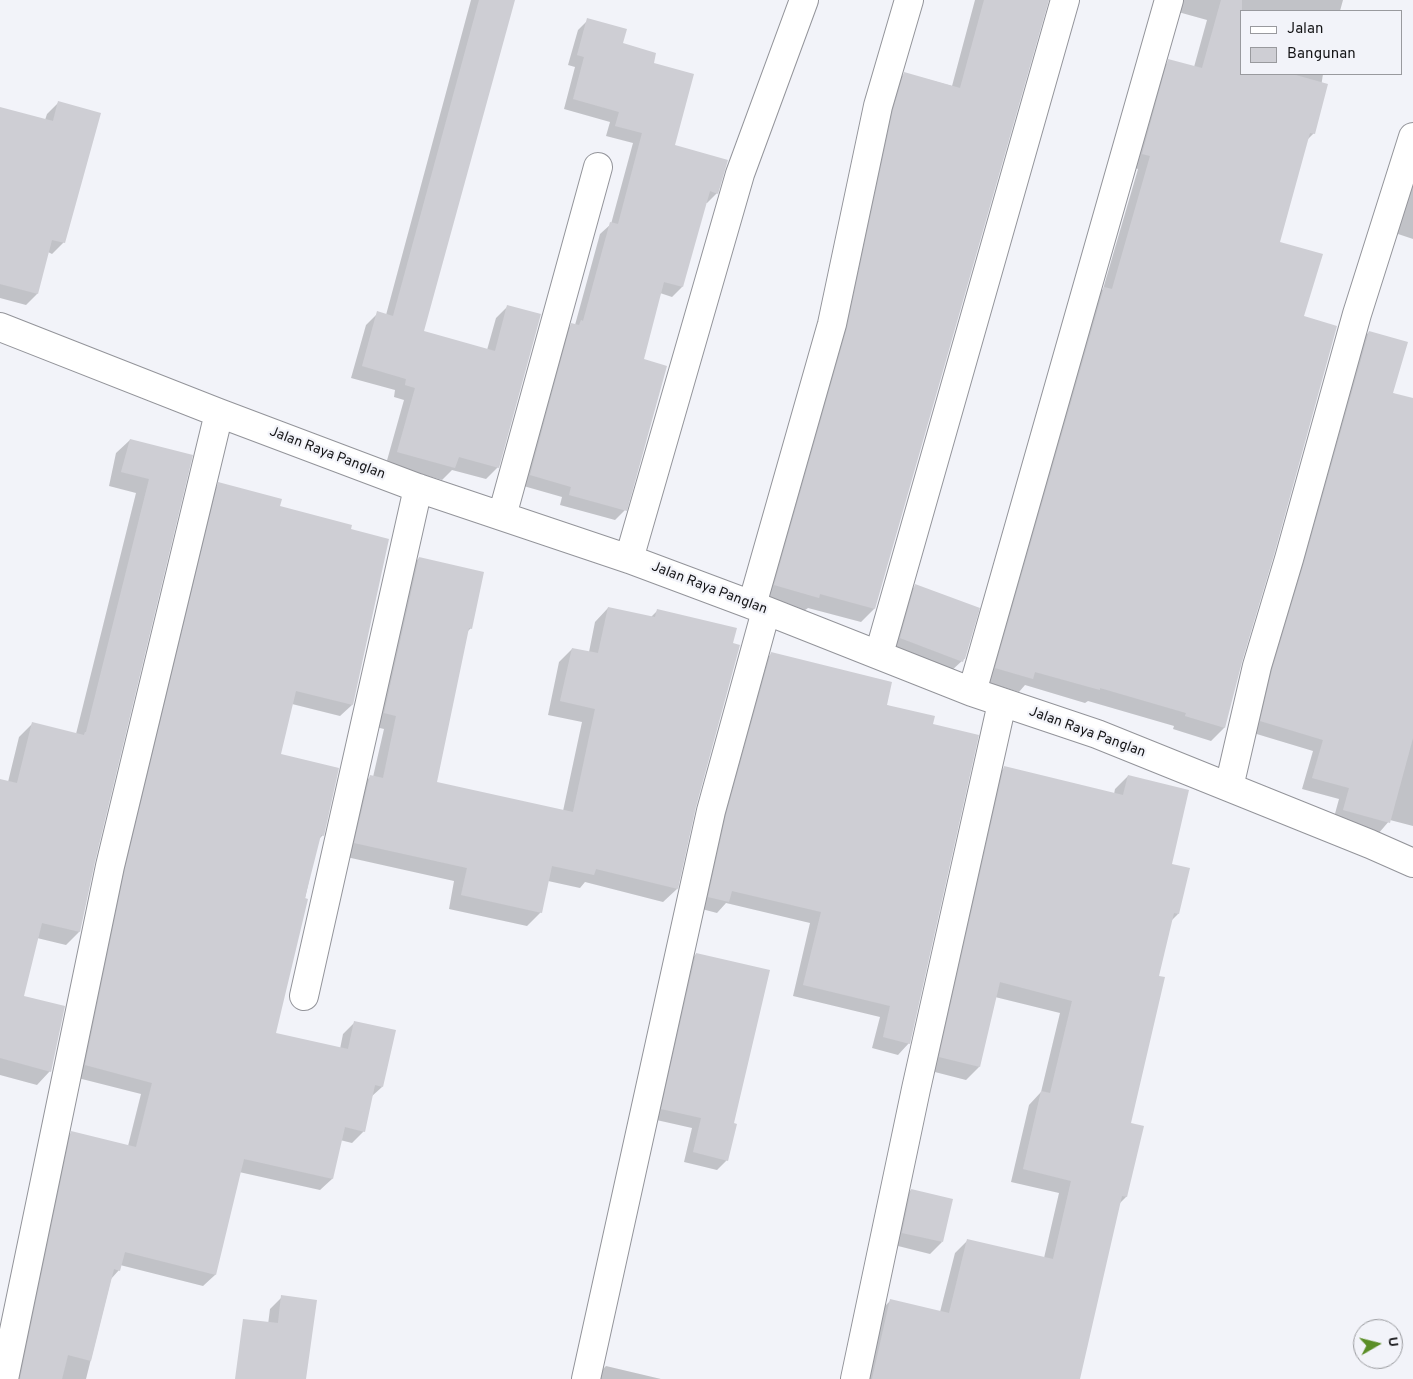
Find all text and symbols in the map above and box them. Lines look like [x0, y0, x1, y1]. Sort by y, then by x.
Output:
legend [1240, 10, 1403, 75]
text: Jalan [1287, 20, 1324, 39]
text: Bangunan [1287, 45, 1356, 64]
street label: Jalan Raya Panglan [267, 424, 387, 484]
street label: Jalan Raya Panglan [649, 559, 769, 619]
street label: Jalan Raya Panglan [1026, 704, 1148, 762]
north arrow [1353, 1319, 1403, 1369]
text: U [1383, 1336, 1401, 1348]

